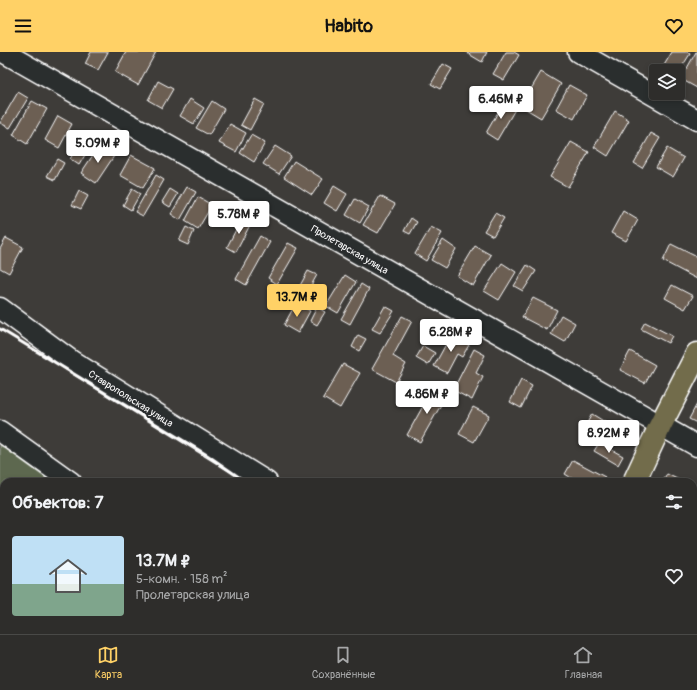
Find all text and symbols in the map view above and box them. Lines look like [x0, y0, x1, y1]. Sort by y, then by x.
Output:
icon: menu [12, 15, 34, 37]
text: Habito [324, 15, 373, 38]
icon: heart [663, 15, 685, 37]
map controls [649, 64, 685, 100]
button: layers [649, 64, 685, 100]
pin: 6.46M ₽ [464, 86, 538, 120]
text: 6.46M ₽ [478, 91, 524, 107]
pin: 5.09M ₽ [61, 130, 135, 164]
text: 5.09M ₽ [75, 135, 121, 151]
pin: 5.78M ₽ [202, 201, 276, 235]
text: 5.78M ₽ [217, 206, 261, 222]
street label: Пролетарская улица [309, 223, 391, 277]
pin: 13.7M ₽ [260, 284, 334, 318]
text: 13.7M ₽ [276, 289, 318, 305]
pin: 6.28M ₽ [414, 319, 488, 353]
text: 6.28M ₽ [429, 324, 473, 340]
street label: Ставропольская улица [86, 368, 175, 430]
pin: 4.86M ₽ [390, 381, 464, 415]
text: 4.86M ₽ [405, 386, 449, 402]
pin: 8.92M ₽ [572, 420, 646, 454]
text: 8.92M ₽ [587, 425, 631, 441]
icon: filters [663, 491, 685, 513]
text: Объектов: 7 [12, 492, 103, 513]
text: 13.7M ₽ [136, 550, 191, 571]
icon: home [44, 552, 92, 600]
icon: heart [663, 565, 685, 587]
text: 5-комн. · 158 m² [136, 571, 228, 587]
text: Пролетарская улица [136, 587, 250, 603]
tab: Карта [95, 644, 122, 681]
tab: Сохранённые [312, 644, 375, 681]
tab: Главная [565, 644, 602, 681]

